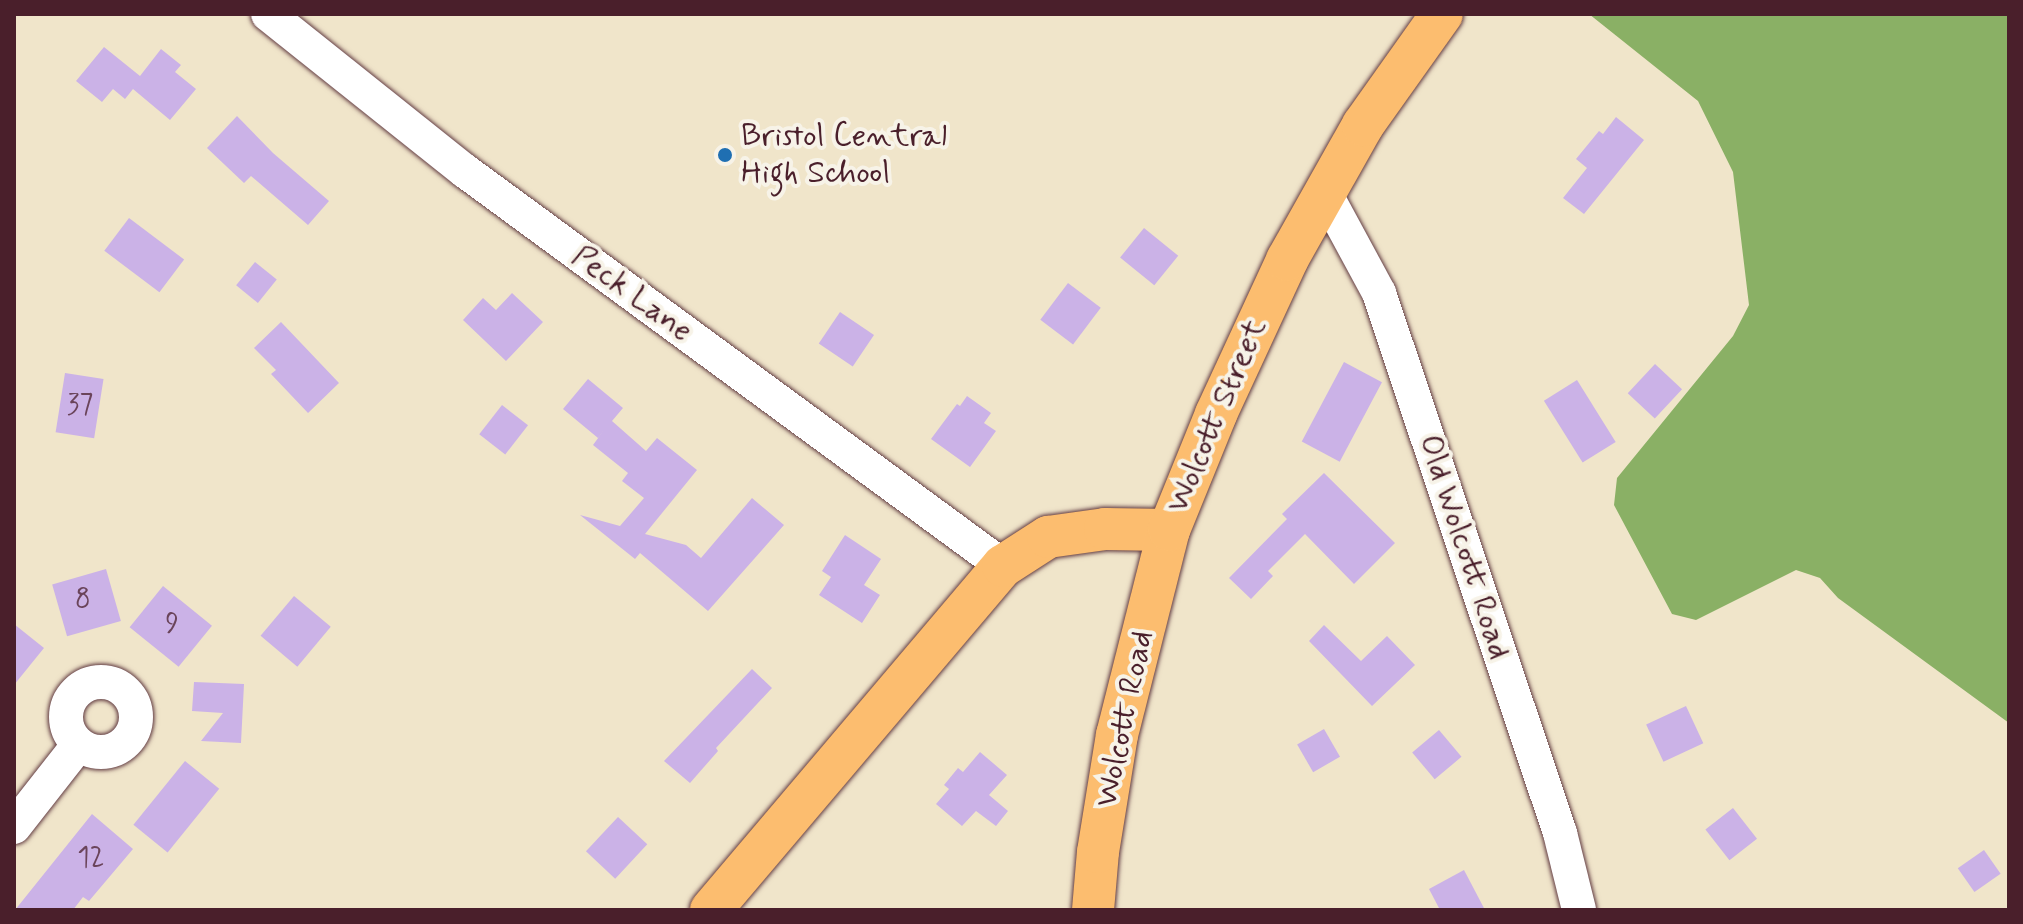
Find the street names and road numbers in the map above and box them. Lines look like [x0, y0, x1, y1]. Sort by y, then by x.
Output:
street label: Peck Lane [564, 237, 700, 351]
street label: Wolcott Street [1159, 313, 1275, 519]
street label: Old Wolcott Road [1410, 430, 1518, 664]
street label: Wolcott Road [1088, 627, 1162, 811]

